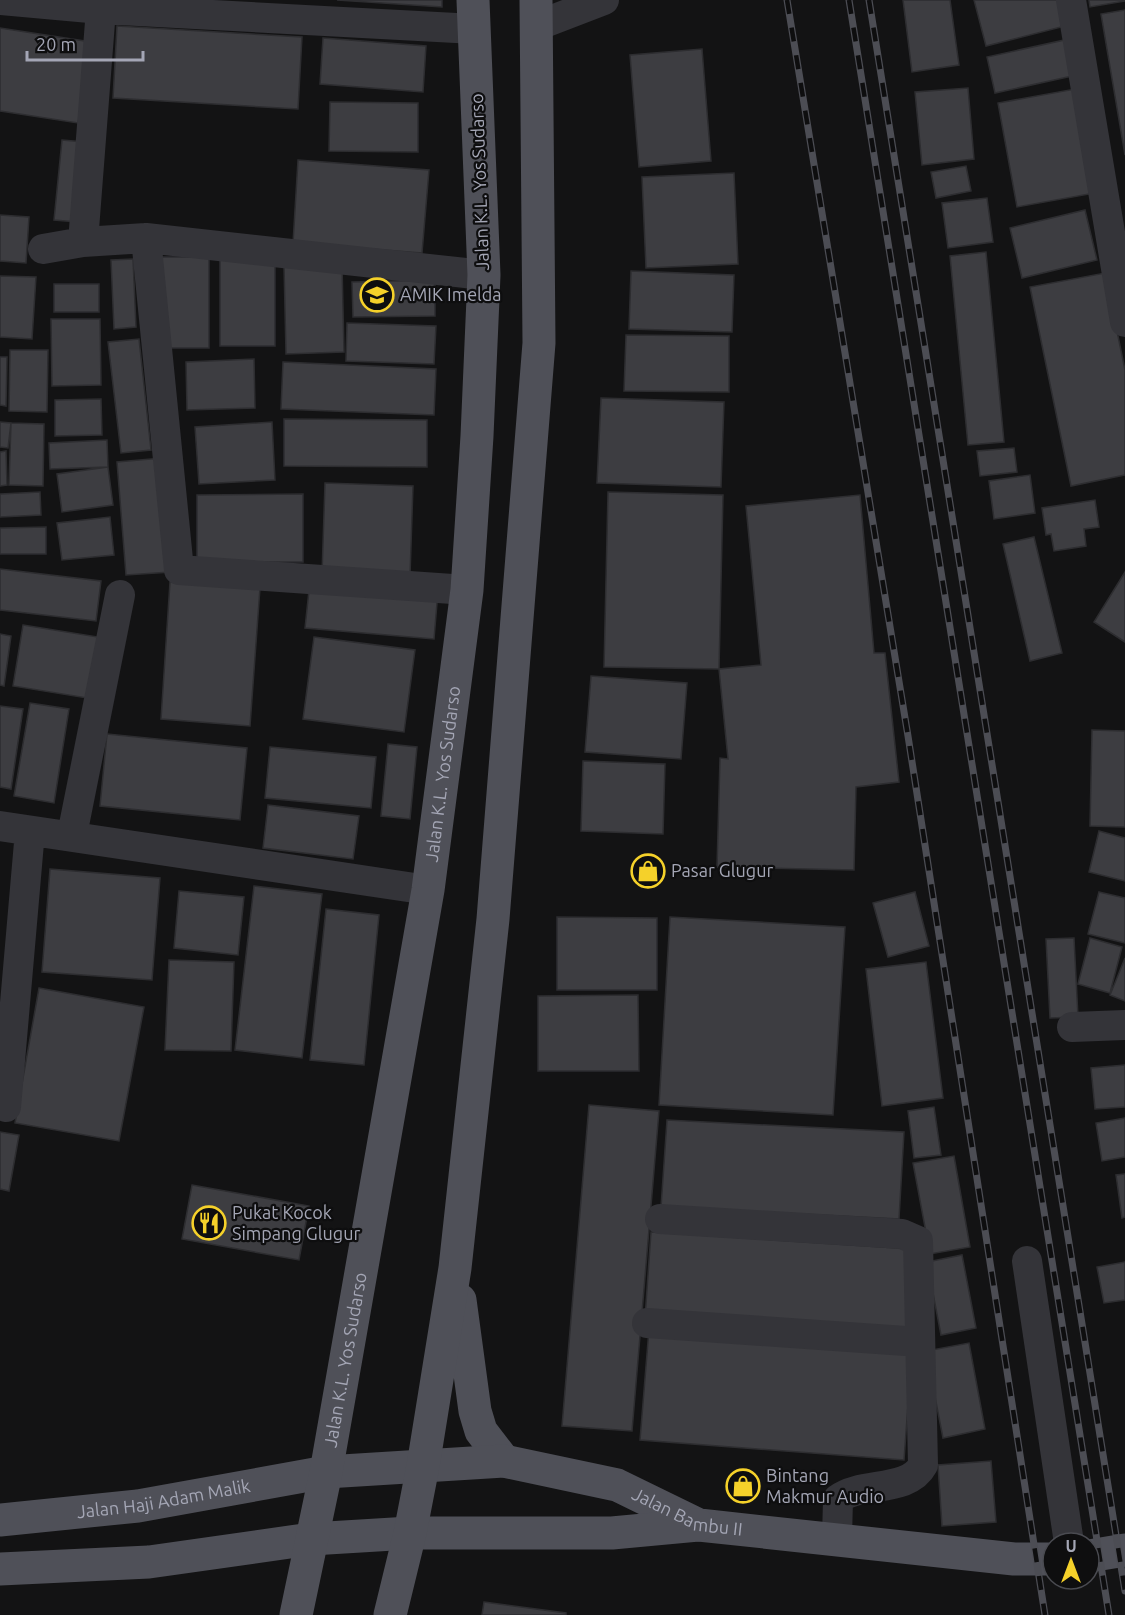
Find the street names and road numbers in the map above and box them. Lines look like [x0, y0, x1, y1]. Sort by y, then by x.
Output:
street label: Jalan K.L. Yos Sudarso [466, 93, 492, 271]
street label: Jalan K.L. Yos Sudarso [421, 685, 463, 863]
street label: Jalan K.L. Yos Sudarso [320, 1271, 370, 1449]
street label: Jalan Haji Adam Malik [76, 1475, 252, 1521]
street label: Jalan Bambu II [629, 1483, 744, 1539]

